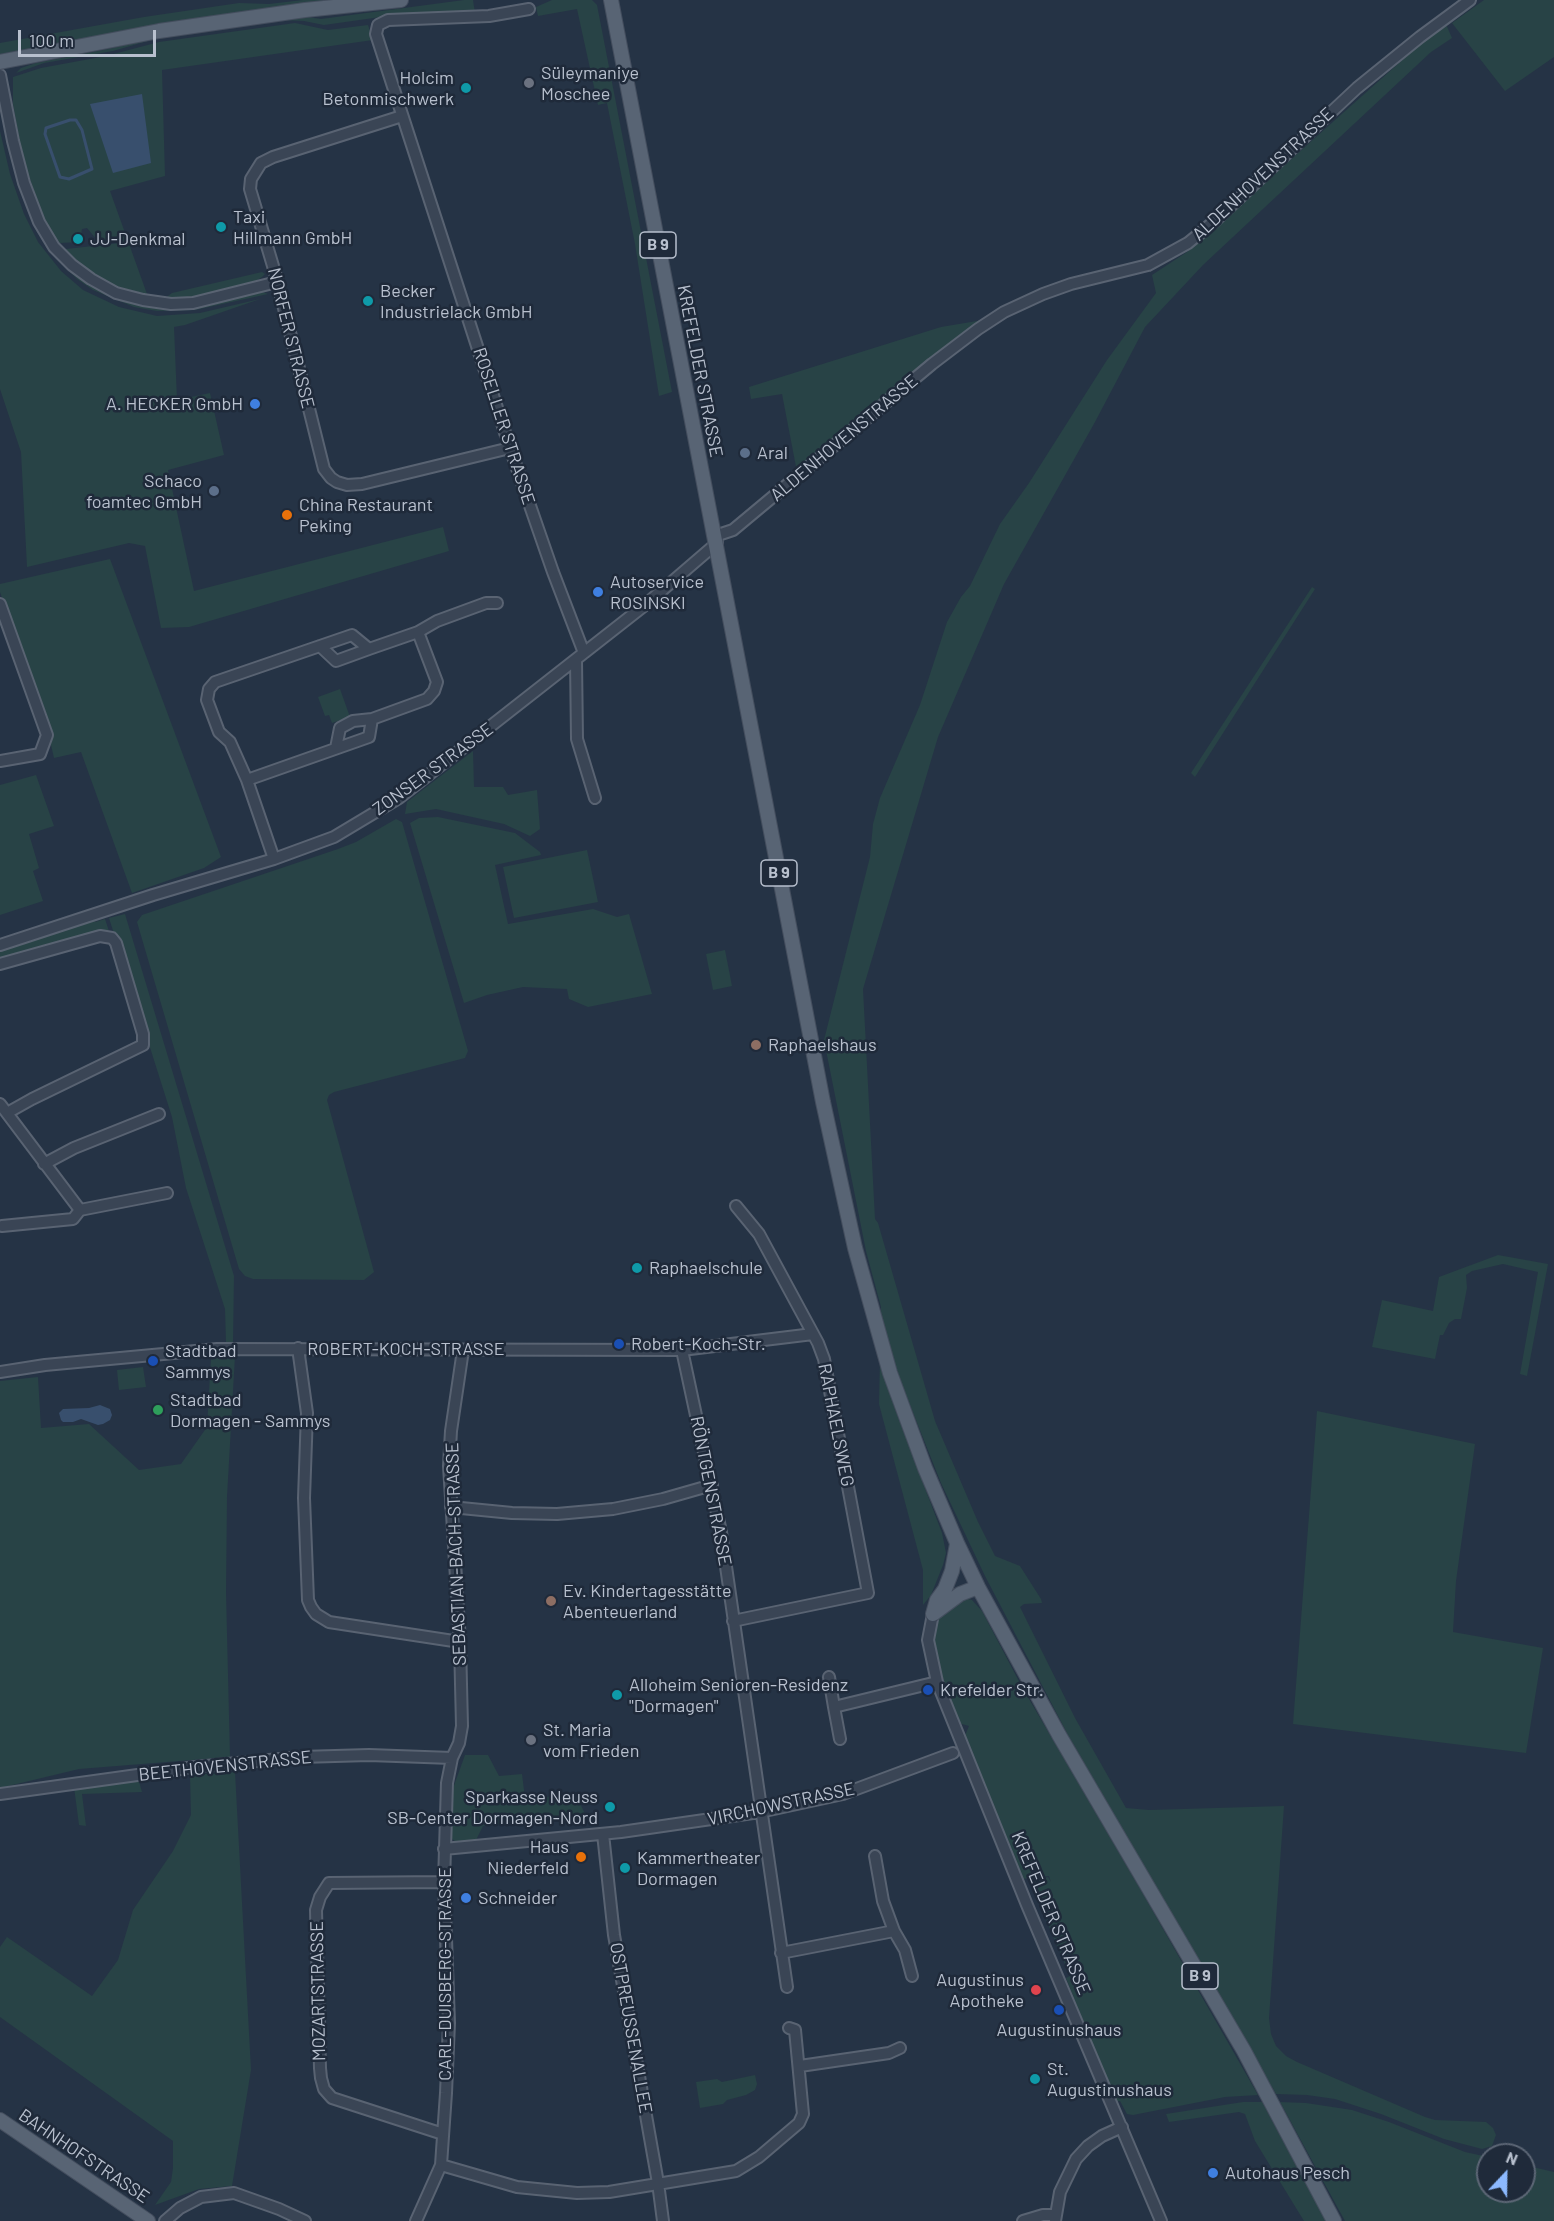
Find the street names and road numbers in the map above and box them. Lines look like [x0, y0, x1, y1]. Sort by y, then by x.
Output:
street label: ALDENHOVENSTRASSE [1188, 103, 1338, 245]
road number: B 9 [640, 232, 676, 258]
street label: NORFER STRASSE [263, 265, 319, 411]
street label: KREFELDER STRASSE [673, 283, 727, 459]
street label: ROSELLER STRASSE [468, 345, 540, 507]
street label: ALDENHOVENSTRASSE [766, 370, 922, 506]
street label: ZONSER STRASSE [369, 718, 497, 820]
road number: B 9 [761, 860, 797, 886]
street label: ROBERT-KOCH-STRASSE [307, 1338, 505, 1360]
street label: RAPHAELSWEG [813, 1362, 859, 1488]
street label: RÖNTGENSTRASSE [686, 1414, 736, 1568]
street label: SEBASTIAN-BACH-STRASSE [441, 1442, 471, 1666]
street label: BEETHOVENSTRASSE [137, 1746, 313, 1786]
street label: VIRCHOWSTRASSE [705, 1778, 857, 1830]
street label: KREFELDER STRASSE [1007, 1828, 1095, 1998]
street label: CARL-DUISBERG-STRASSE [434, 1867, 456, 2081]
street label: MOZARTSTRASSE [306, 1921, 330, 2061]
street label: OSTPREUSSENALLEE [605, 1941, 657, 2115]
road number: B 9 [1182, 1963, 1218, 1989]
street label: BAHNHOFSTRASSE [14, 2104, 154, 2208]

